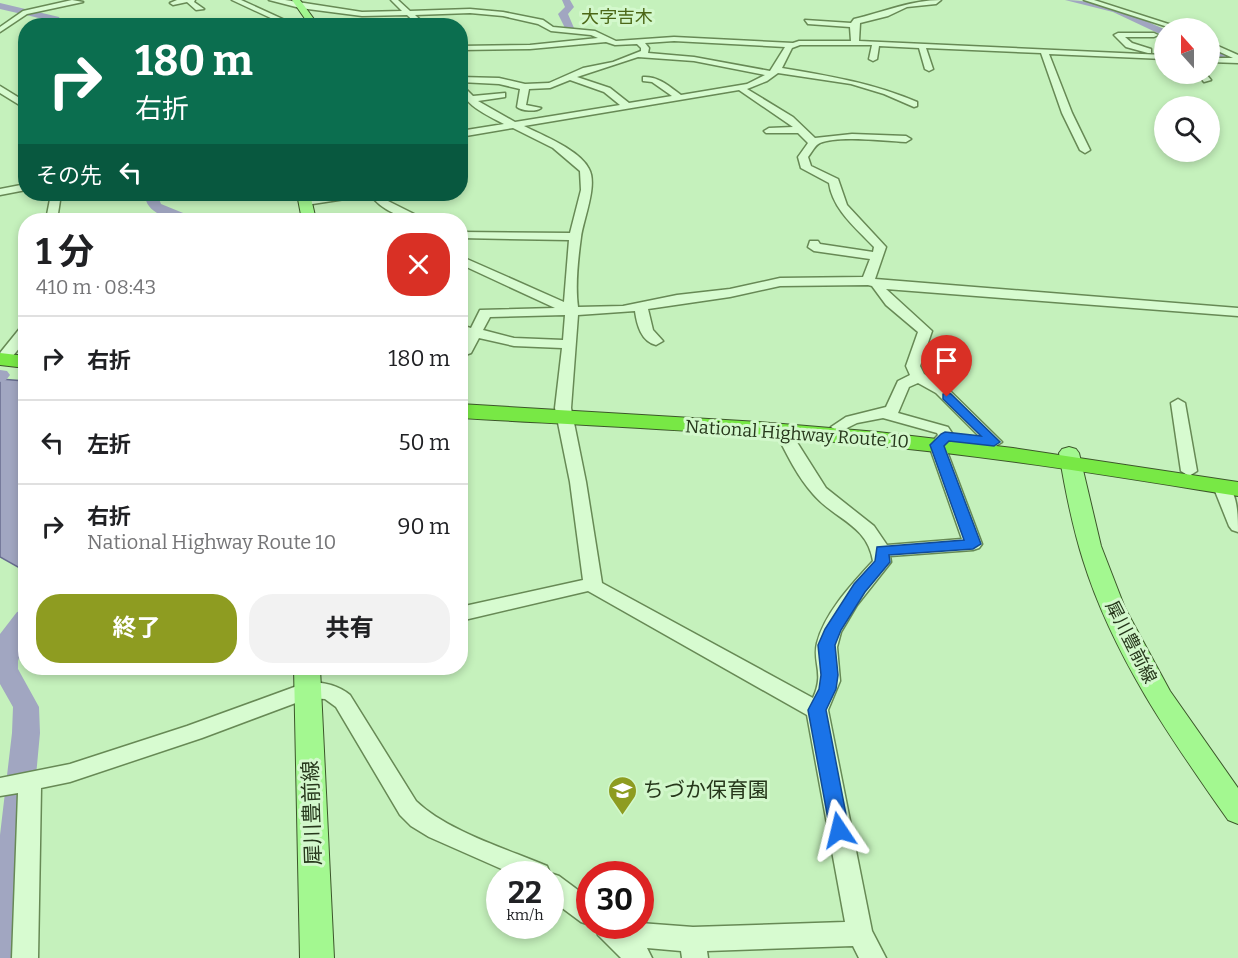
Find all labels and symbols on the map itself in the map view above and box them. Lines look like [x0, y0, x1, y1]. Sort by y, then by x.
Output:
district label: 大字吉木 [581, 6, 653, 28]
north arrow [1154, 18, 1220, 84]
pin [921, 335, 972, 397]
street label: National Highway Route 10 [684, 415, 910, 453]
street label: 犀川豊前線 [1101, 597, 1161, 687]
street label: 犀川豊前線 [297, 760, 327, 866]
school or university icon: ちづか保育園 [606, 774, 638, 816]
place label: ちづか保育園 [643, 777, 769, 803]
position arrow [807, 798, 871, 862]
speed limit sign: 30 [576, 861, 654, 939]

